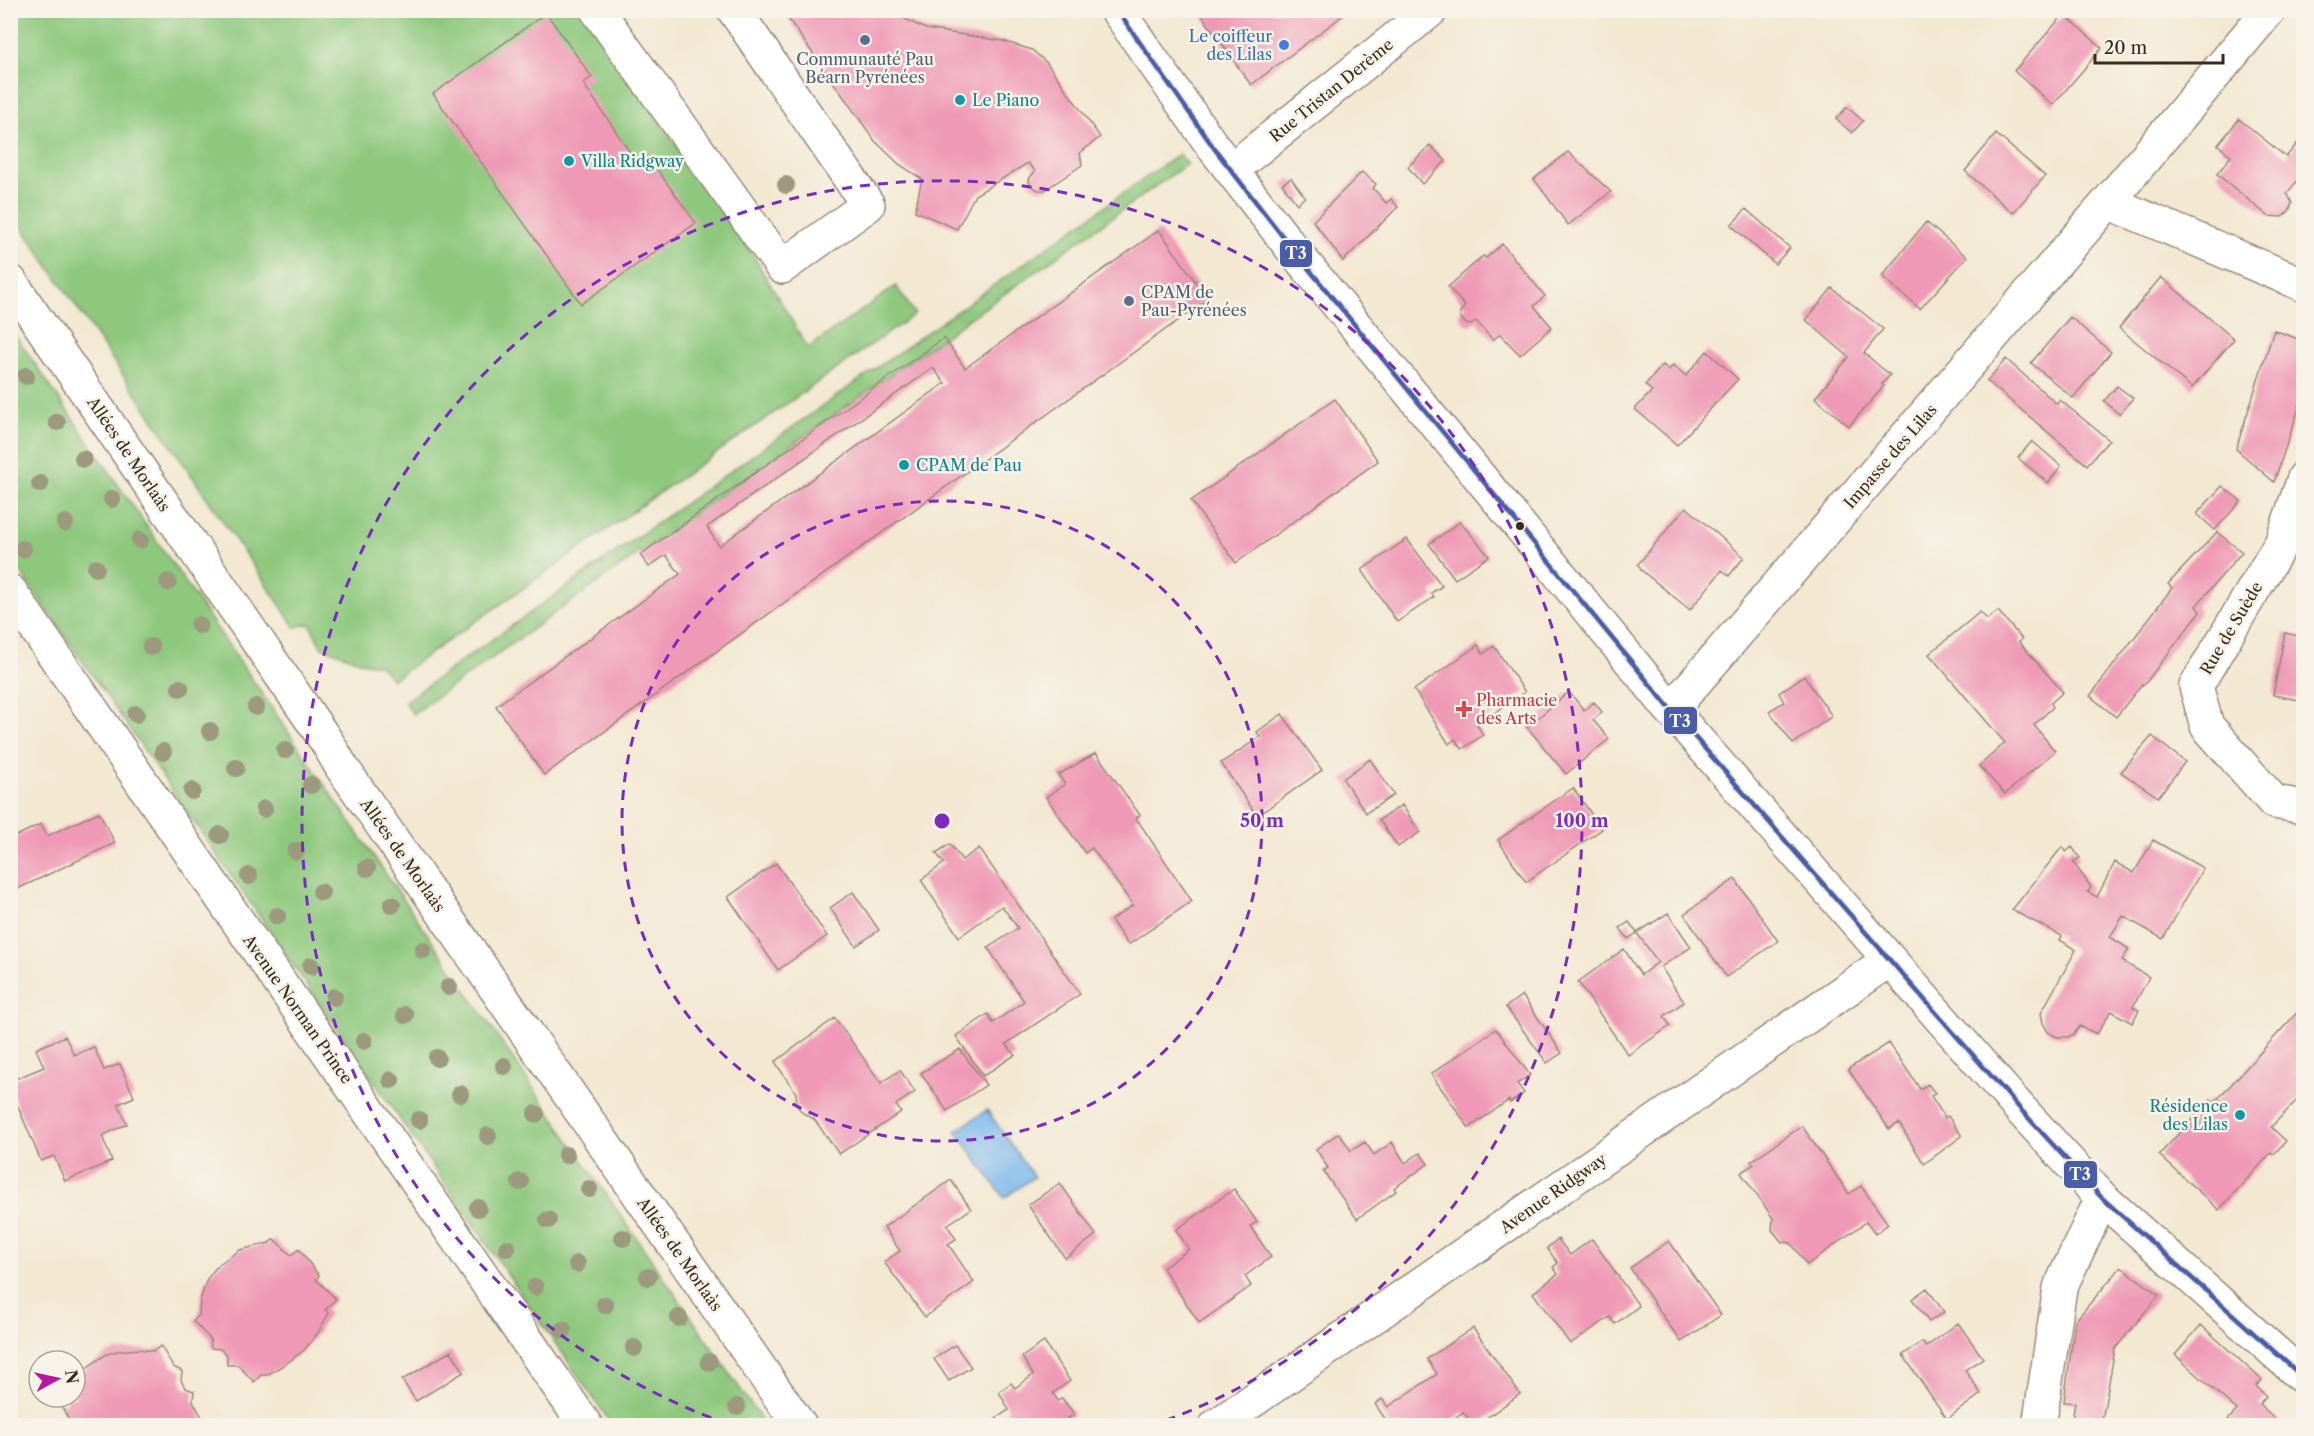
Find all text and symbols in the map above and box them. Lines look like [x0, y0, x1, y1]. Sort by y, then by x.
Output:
place label: Le coiffeur des Lilas [1189, 26, 1272, 64]
scale bar [2095, 27, 2222, 65]
marker: Communauté Pau Béarn Pyrénées [858, 33, 872, 47]
street label: Rue Tristan Derème [1265, 34, 1397, 146]
text: 20 m [2104, 37, 2148, 59]
marker: Le coiffeur des Lilas [1277, 38, 1291, 52]
place label: Communauté Pau Béarn Pyrénées [796, 49, 934, 87]
place label: Le Piano [972, 90, 1040, 110]
marker: Le Piano [953, 93, 967, 107]
place label: Villa Ridgway [580, 151, 685, 171]
marker: Villa Ridgway [562, 154, 576, 168]
line badge: T3 [1279, 239, 1313, 268]
text: T3 [1285, 243, 1307, 263]
place label: CPAM de Pau-Pyrénées [1141, 282, 1247, 320]
marker: CPAM de Pau-Pyrénées [1122, 294, 1136, 308]
street label: Allées de Morlaàs [83, 392, 175, 515]
street label: Impasse des Lilas [1839, 400, 1941, 512]
place label: CPAM de Pau [916, 455, 1022, 475]
marker: CPAM de Pau [897, 458, 911, 472]
unlabelled marker [1514, 520, 1526, 532]
street label: Rue de Suède [2195, 578, 2267, 678]
place label: Pharmacie des Arts [1476, 690, 1557, 728]
marker: Pharmacie des Arts [1457, 702, 1471, 716]
line badge: T3 [1663, 706, 1698, 735]
text: T3 [1669, 711, 1691, 731]
street label: Allées de Morlaàs [356, 793, 450, 916]
text: 50 m [1240, 810, 1284, 832]
text: 100 m [1555, 810, 1609, 832]
centre of rings [932, 811, 952, 831]
street label: Avenue Norman Prince [238, 930, 357, 1088]
place label: Résidence des Lilas [2149, 1096, 2228, 1134]
marker: Résidence des Lilas [2233, 1108, 2247, 1122]
street label: Avenue Ridgway [1495, 1148, 1611, 1238]
line badge: T3 [2063, 1160, 2098, 1189]
text: T3 [2069, 1164, 2091, 1184]
street label: Allées de Morlaàs [633, 1192, 727, 1315]
north arrow [27, 1349, 87, 1409]
text: N [61, 1369, 83, 1385]

